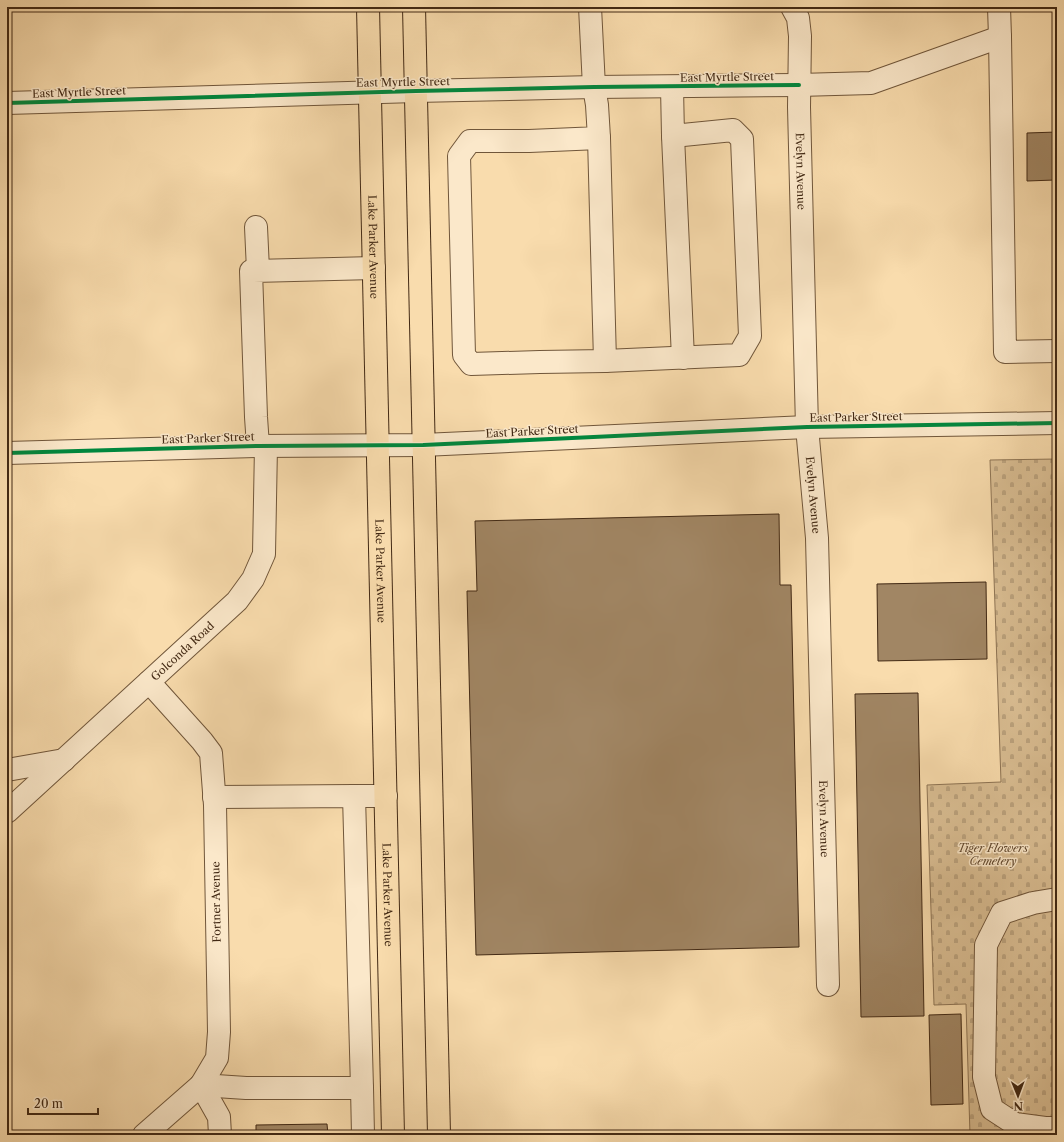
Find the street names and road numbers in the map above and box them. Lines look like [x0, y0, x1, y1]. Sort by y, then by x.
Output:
street label: East Myrtle Street [680, 69, 774, 85]
street label: East Myrtle Street [356, 74, 450, 90]
street label: East Myrtle Street [32, 83, 126, 101]
street label: Evelyn Avenue [793, 133, 809, 210]
street label: Lake Parker Avenue [365, 195, 381, 299]
street label: East Parker Street [809, 409, 903, 425]
street label: East Parker Street [485, 422, 579, 440]
street label: East Parker Street [161, 429, 255, 447]
street label: Evelyn Avenue [803, 456, 824, 534]
street label: Lake Parker Avenue [372, 519, 389, 623]
street label: Golconda Road [148, 618, 217, 684]
street label: Evelyn Avenue [816, 780, 832, 858]
street label: Lake Parker Avenue [380, 843, 396, 947]
street label: Fortner Avenue [208, 861, 224, 943]

